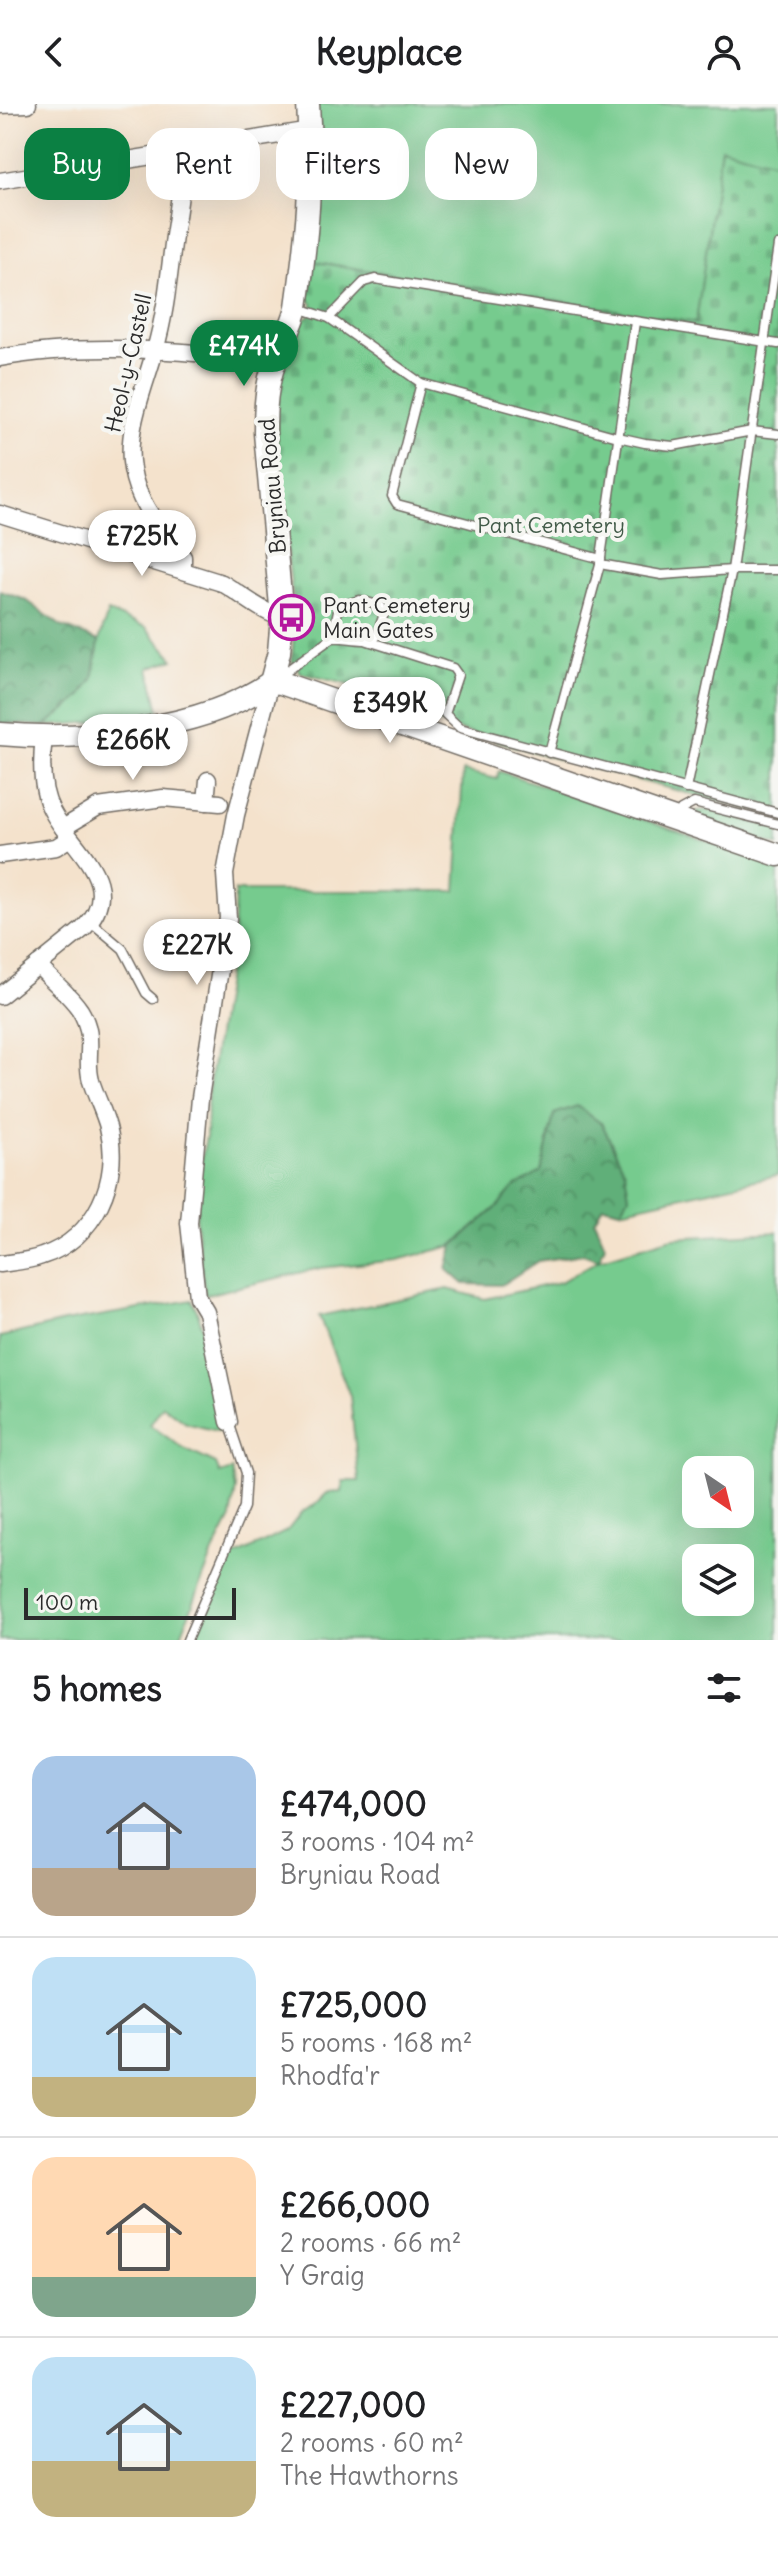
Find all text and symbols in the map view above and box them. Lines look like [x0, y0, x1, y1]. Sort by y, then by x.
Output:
icon: back [32, 30, 76, 74]
text: Keyplace [315, 30, 463, 75]
icon: person [702, 30, 746, 74]
chip: Buy [24, 128, 130, 200]
chip: Rent [146, 128, 260, 200]
chip: Filters [276, 128, 409, 200]
chip: New [425, 128, 537, 200]
street label: Heol-y-Castell [98, 291, 158, 435]
pin: £474K [188, 320, 300, 388]
text: £474K [208, 329, 280, 362]
street label: Bryniau Road [252, 417, 292, 555]
pin: £725K [86, 510, 198, 578]
park label: Pant Cemetery [477, 511, 625, 539]
text: £725K [106, 519, 178, 552]
place label: Pant Cemetery Main Gates [323, 591, 471, 644]
bus stop icon: Pant Cemetery Main Gates [268, 594, 316, 642]
pin: £349K [334, 677, 446, 745]
text: £349K [353, 686, 427, 719]
pin: £266K [77, 714, 189, 782]
text: £266K [96, 723, 170, 756]
pin: £227K [141, 919, 253, 987]
text: £227K [161, 928, 233, 961]
north arrow [682, 1456, 754, 1528]
map controls [682, 1456, 754, 1616]
button: layers [682, 1544, 754, 1616]
scale bar [24, 1584, 236, 1620]
text: 100 m [36, 1588, 98, 1616]
icon: filters [702, 1666, 746, 1710]
text: 5 homes [32, 1667, 162, 1710]
text: £474,000 [280, 1782, 427, 1825]
icon: home [96, 1788, 192, 1884]
text: 3 rooms · 104 m² [280, 1825, 475, 1858]
text: Bryniau Road [280, 1858, 440, 1891]
text: £725,000 [280, 1983, 427, 2026]
icon: home [96, 1989, 192, 2085]
text: 5 rooms · 168 m² [280, 2026, 473, 2059]
text: Rhodfa'r [280, 2059, 380, 2092]
text: £266,000 [280, 2183, 430, 2226]
icon: home [96, 2189, 192, 2285]
text: 2 rooms · 66 m² [280, 2226, 462, 2259]
text: Y Graig [280, 2259, 365, 2292]
text: £227,000 [280, 2383, 426, 2426]
icon: home [96, 2389, 192, 2485]
text: 2 rooms · 60 m² [280, 2426, 464, 2459]
text: The Hawthorns [280, 2459, 459, 2492]

